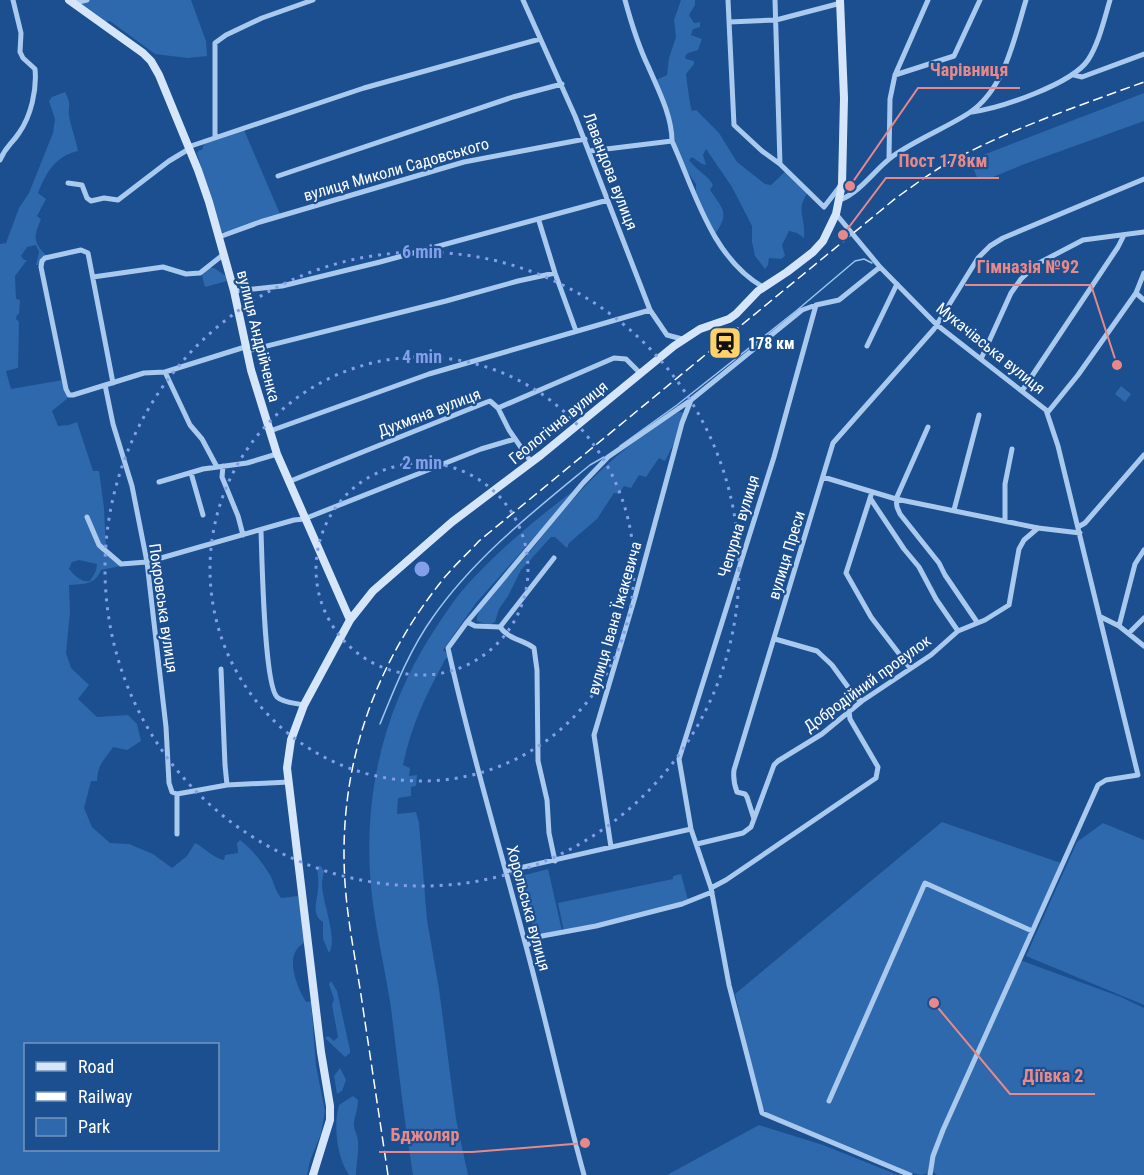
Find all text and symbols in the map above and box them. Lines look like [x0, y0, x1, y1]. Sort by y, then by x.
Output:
callout: Чарівниця [918, 52, 1020, 88]
text: Чарівниця [930, 59, 1008, 80]
street label: Лавандова вулиця [579, 110, 642, 233]
street label: вулиця Миколи Садовського [301, 134, 491, 205]
callout: Пост 178км [886, 142, 999, 178]
text: Пост 178км [899, 150, 987, 171]
text: 6 min [402, 241, 442, 262]
callout: Гімназія №92 [965, 249, 1091, 285]
text: Гімназія №92 [977, 256, 1079, 277]
street label: вулиця Андрійченка [233, 268, 284, 404]
street label: Мукачівська вулиця [932, 299, 1049, 398]
station icon: 178 км [707, 325, 743, 361]
place label: 178 км [748, 334, 795, 353]
text: 4 min [402, 346, 442, 367]
street label: Геологічна вулиця [505, 377, 612, 468]
street label: Духмяна вулиця [375, 384, 483, 441]
text: 2 min [402, 452, 442, 473]
street label: Чепурна вулиця [714, 473, 763, 580]
street label: вулиця Преси [764, 509, 809, 602]
street label: вулиця Івана Їжакевича [583, 539, 645, 697]
street label: Покровська вулиця [145, 542, 182, 674]
centre of rings [412, 559, 432, 579]
street label: Добродійний провулок [800, 631, 935, 736]
street label: Хорольська вулиця [503, 843, 554, 973]
legend [24, 1043, 219, 1151]
text: Road [78, 1056, 114, 1077]
callout: Діївка 2 [1010, 1058, 1095, 1094]
text: Діївка 2 [1023, 1065, 1083, 1086]
text: Railway [78, 1086, 133, 1107]
text: Park [78, 1116, 110, 1137]
callout: Бджоляр [379, 1116, 472, 1152]
text: Бджоляр [391, 1124, 459, 1145]

